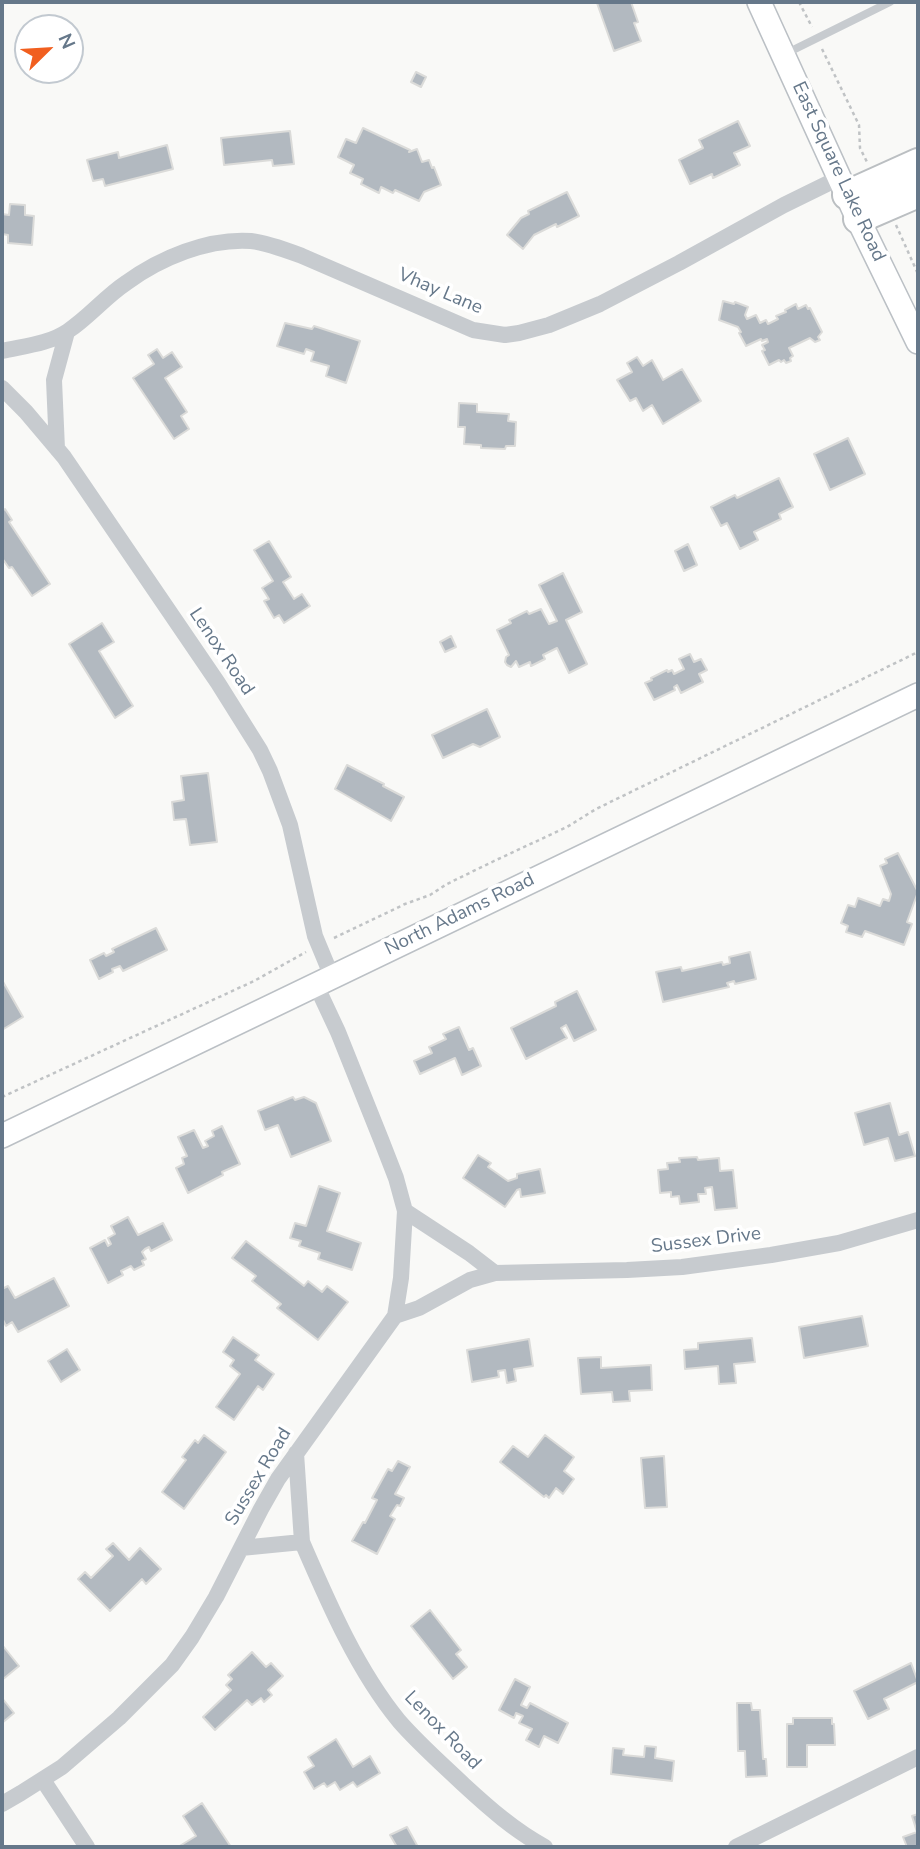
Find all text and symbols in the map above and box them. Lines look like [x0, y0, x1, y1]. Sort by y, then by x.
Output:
north arrow [14, 14, 84, 84]
text: N [52, 29, 81, 53]
street label: East Square Lake Road [786, 79, 890, 265]
street label: Vhay Lane [394, 264, 486, 320]
street label: Lenox Road [183, 604, 259, 700]
street label: North Adams Road [381, 869, 539, 961]
street label: Sussex Drive [650, 1223, 762, 1259]
street label: Sussex Road [221, 1424, 297, 1530]
street label: Lenox Road [399, 1687, 485, 1775]

